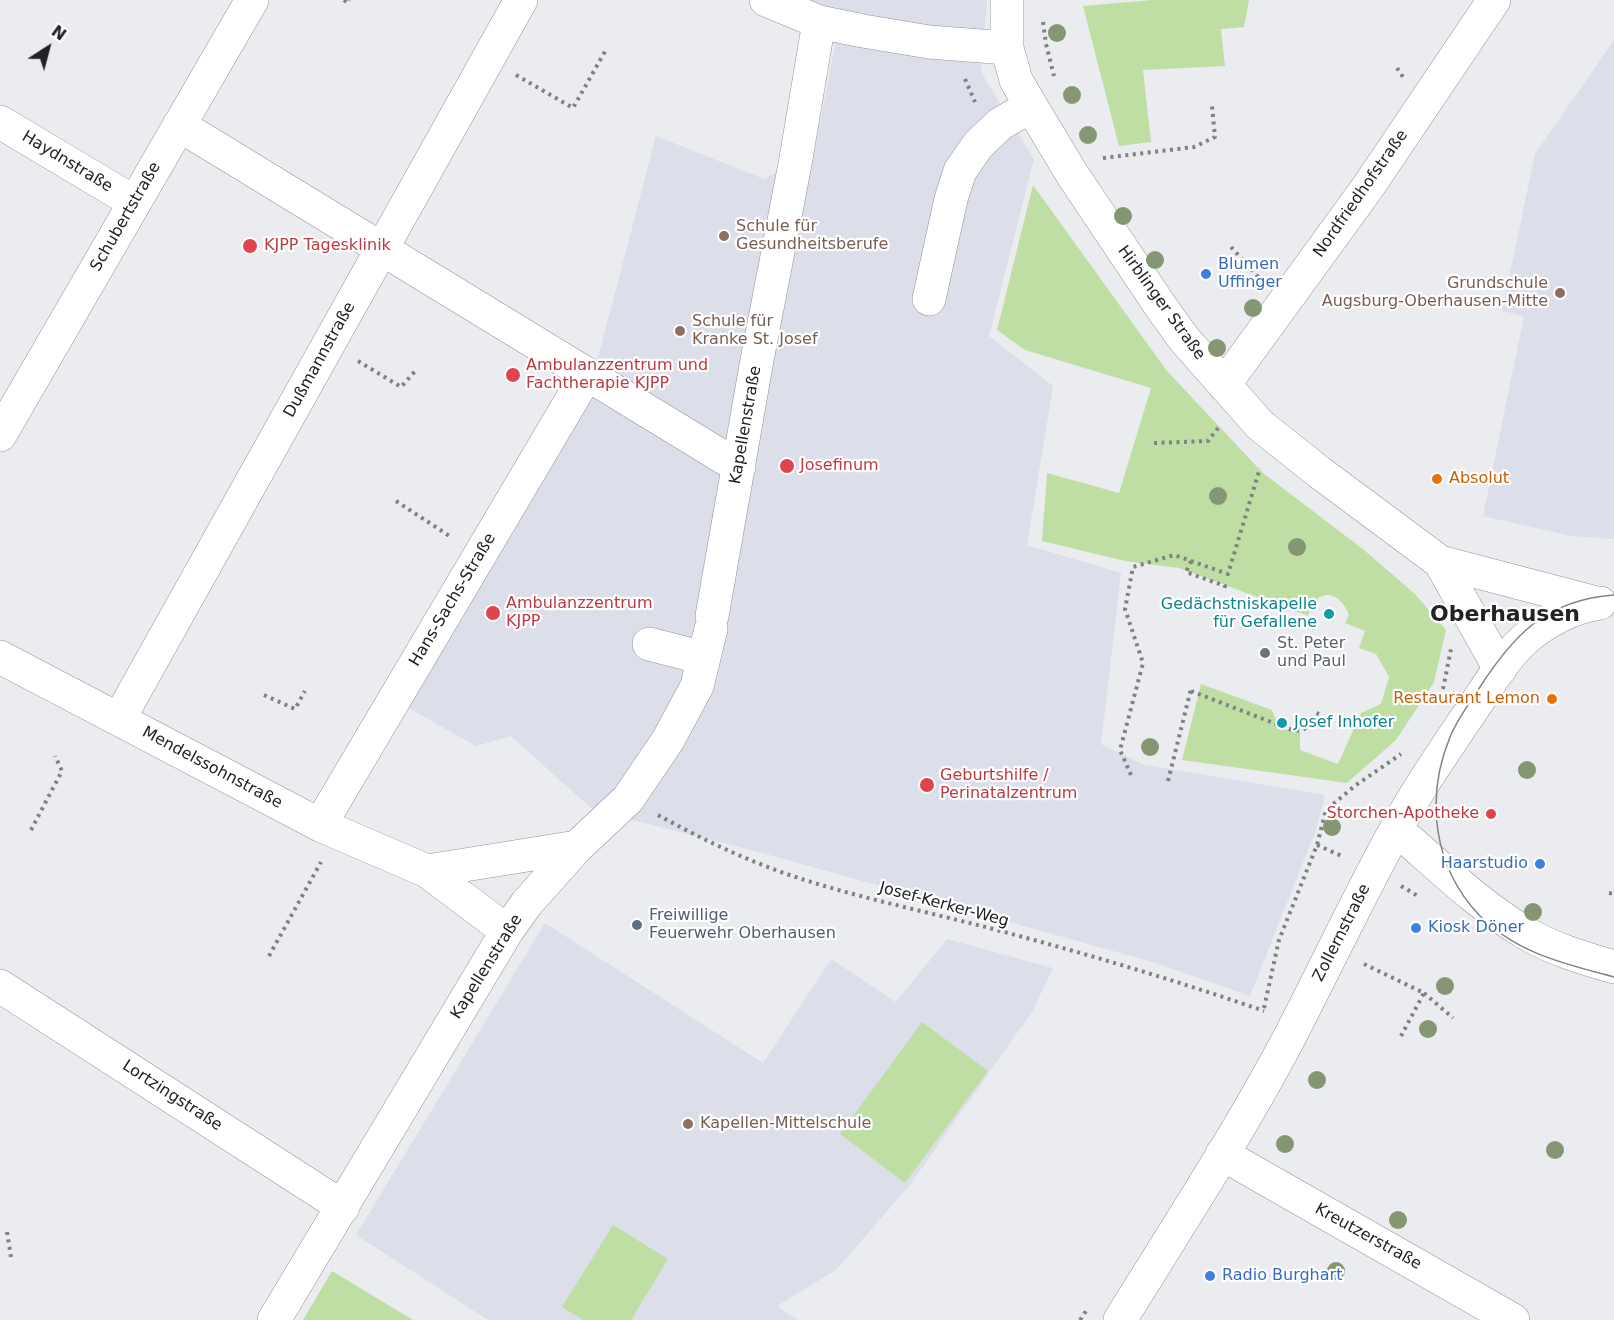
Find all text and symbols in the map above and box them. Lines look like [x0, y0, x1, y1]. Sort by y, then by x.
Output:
north arrow [18, 18, 78, 78]
text: N [48, 21, 70, 45]
street label: Haydnstraße [18, 127, 116, 197]
street label: Nordfriedhofstraße [1310, 127, 1412, 261]
street label: Schubertstraße [87, 159, 165, 275]
place label: Schule für Gesundheitsberufe [736, 217, 888, 255]
marker: Schule für Gesundheitsberufe [717, 229, 731, 243]
place label: KJPP Tagesklinik [264, 236, 391, 256]
marker: KJPP Tagesklinik [241, 237, 259, 255]
street label: Hirblinger Straße [1113, 242, 1209, 364]
place label: Blumen Uffinger [1218, 255, 1282, 293]
marker: Blumen Uffinger [1199, 267, 1213, 281]
place label: Grundschule Augsburg-Oberhausen-Mitte [1322, 274, 1548, 312]
marker: Grundschule Augsburg-Oberhausen-Mitte [1553, 286, 1567, 300]
street label: Dußmannstraße [280, 299, 360, 421]
place label: Schule für Kranke St. Josef [692, 312, 818, 350]
marker: Schule für Kranke St. Josef [673, 324, 687, 338]
place label: Ambulanzzentrum und Fachtherapie KJPP [526, 356, 708, 394]
street label: Kapellenstraße [726, 364, 766, 486]
marker: Ambulanzzentrum und Fachtherapie KJPP [504, 366, 522, 384]
place label: Josefinum [800, 456, 879, 476]
marker: Josefinum [778, 457, 796, 475]
place label: Absolut [1449, 469, 1509, 489]
marker: Absolut [1430, 472, 1444, 486]
street label: Hans-Sachs-Straße [406, 530, 500, 670]
place label: Ambulanzzentrum KJPP [506, 594, 653, 632]
place label: Gedächstniskapelle für Gefallene [1161, 595, 1317, 633]
district label: Oberhausen [1430, 602, 1580, 628]
marker: Ambulanzzentrum KJPP [484, 604, 502, 622]
marker: Gedächstniskapelle für Gefallene [1322, 607, 1336, 621]
place label: St. Peter und Paul [1277, 634, 1346, 672]
marker: St. Peter und Paul [1258, 646, 1272, 660]
place label: Restaurant Lemon [1393, 689, 1540, 709]
marker: Restaurant Lemon [1545, 692, 1559, 706]
place label: Josef Inhofer [1294, 713, 1394, 733]
marker: Josef Inhofer [1275, 716, 1289, 730]
street label: Mendelssohnstraße [139, 723, 285, 813]
place label: Geburtshilfe / Perinatalzentrum [940, 766, 1077, 804]
marker: Geburtshilfe / Perinatalzentrum [918, 776, 936, 794]
place label: Storchen-Apotheke [1327, 804, 1479, 824]
marker: Storchen-Apotheke [1484, 807, 1498, 821]
place label: Haarstudio [1441, 854, 1528, 874]
marker: Haarstudio [1533, 857, 1547, 871]
street label: Josef-Kerker-Weg [877, 878, 1011, 932]
street label: Zollernstraße [1309, 881, 1375, 985]
place label: Freiwillige Feuerwehr Oberhausen [649, 906, 836, 944]
street label: Kapellenstraße [447, 911, 527, 1023]
marker: Freiwillige Feuerwehr Oberhausen [630, 918, 644, 932]
place label: Kiosk Döner [1428, 918, 1524, 938]
marker: Kiosk Döner [1409, 921, 1423, 935]
street label: Lortzingstraße [118, 1057, 226, 1135]
place label: Kapellen-Mittelschule [700, 1114, 871, 1134]
marker: Kapellen-Mittelschule [681, 1117, 695, 1131]
street label: Kreutzerstraße [1311, 1200, 1425, 1274]
place label: Radio Burghart [1222, 1266, 1342, 1286]
marker: Radio Burghart [1203, 1269, 1217, 1283]

